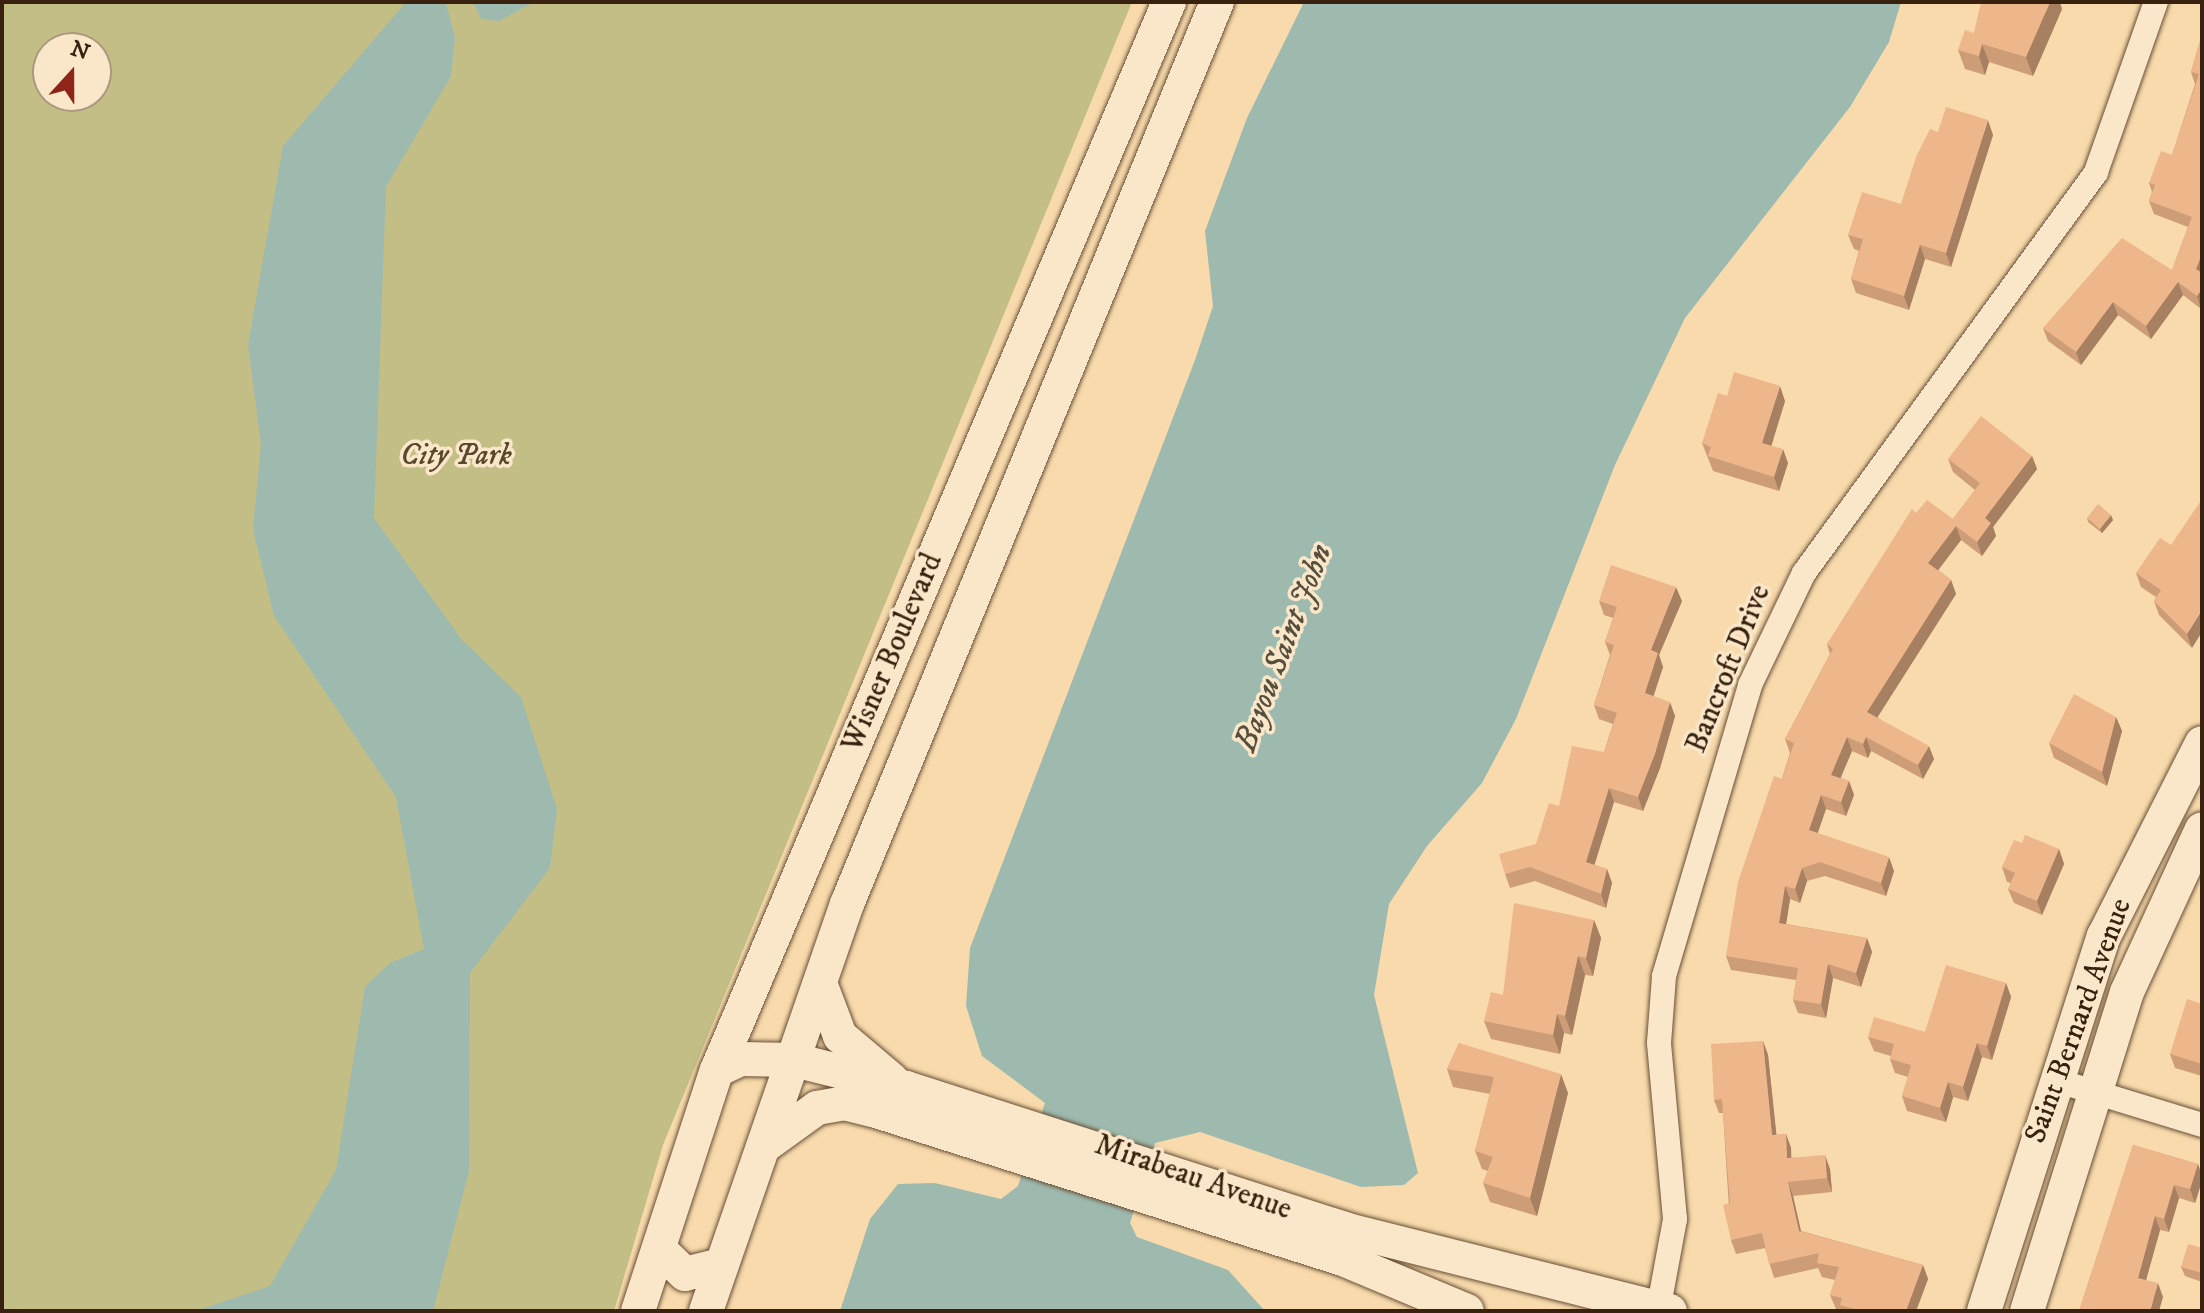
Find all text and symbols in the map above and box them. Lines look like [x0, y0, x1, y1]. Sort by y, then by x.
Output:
north arrow [32, 32, 112, 112]
text: N [67, 35, 93, 67]
park label: City Park [400, 438, 512, 474]
water label: Bayou Saint John [1227, 539, 1341, 757]
street label: Wisner Boulevard [835, 548, 951, 758]
street label: Bancroft Drive [1679, 580, 1779, 758]
street label: Saint Bernard Avenue [2018, 894, 2140, 1148]
street label: Mirabeau Avenue [1090, 1127, 1296, 1229]

